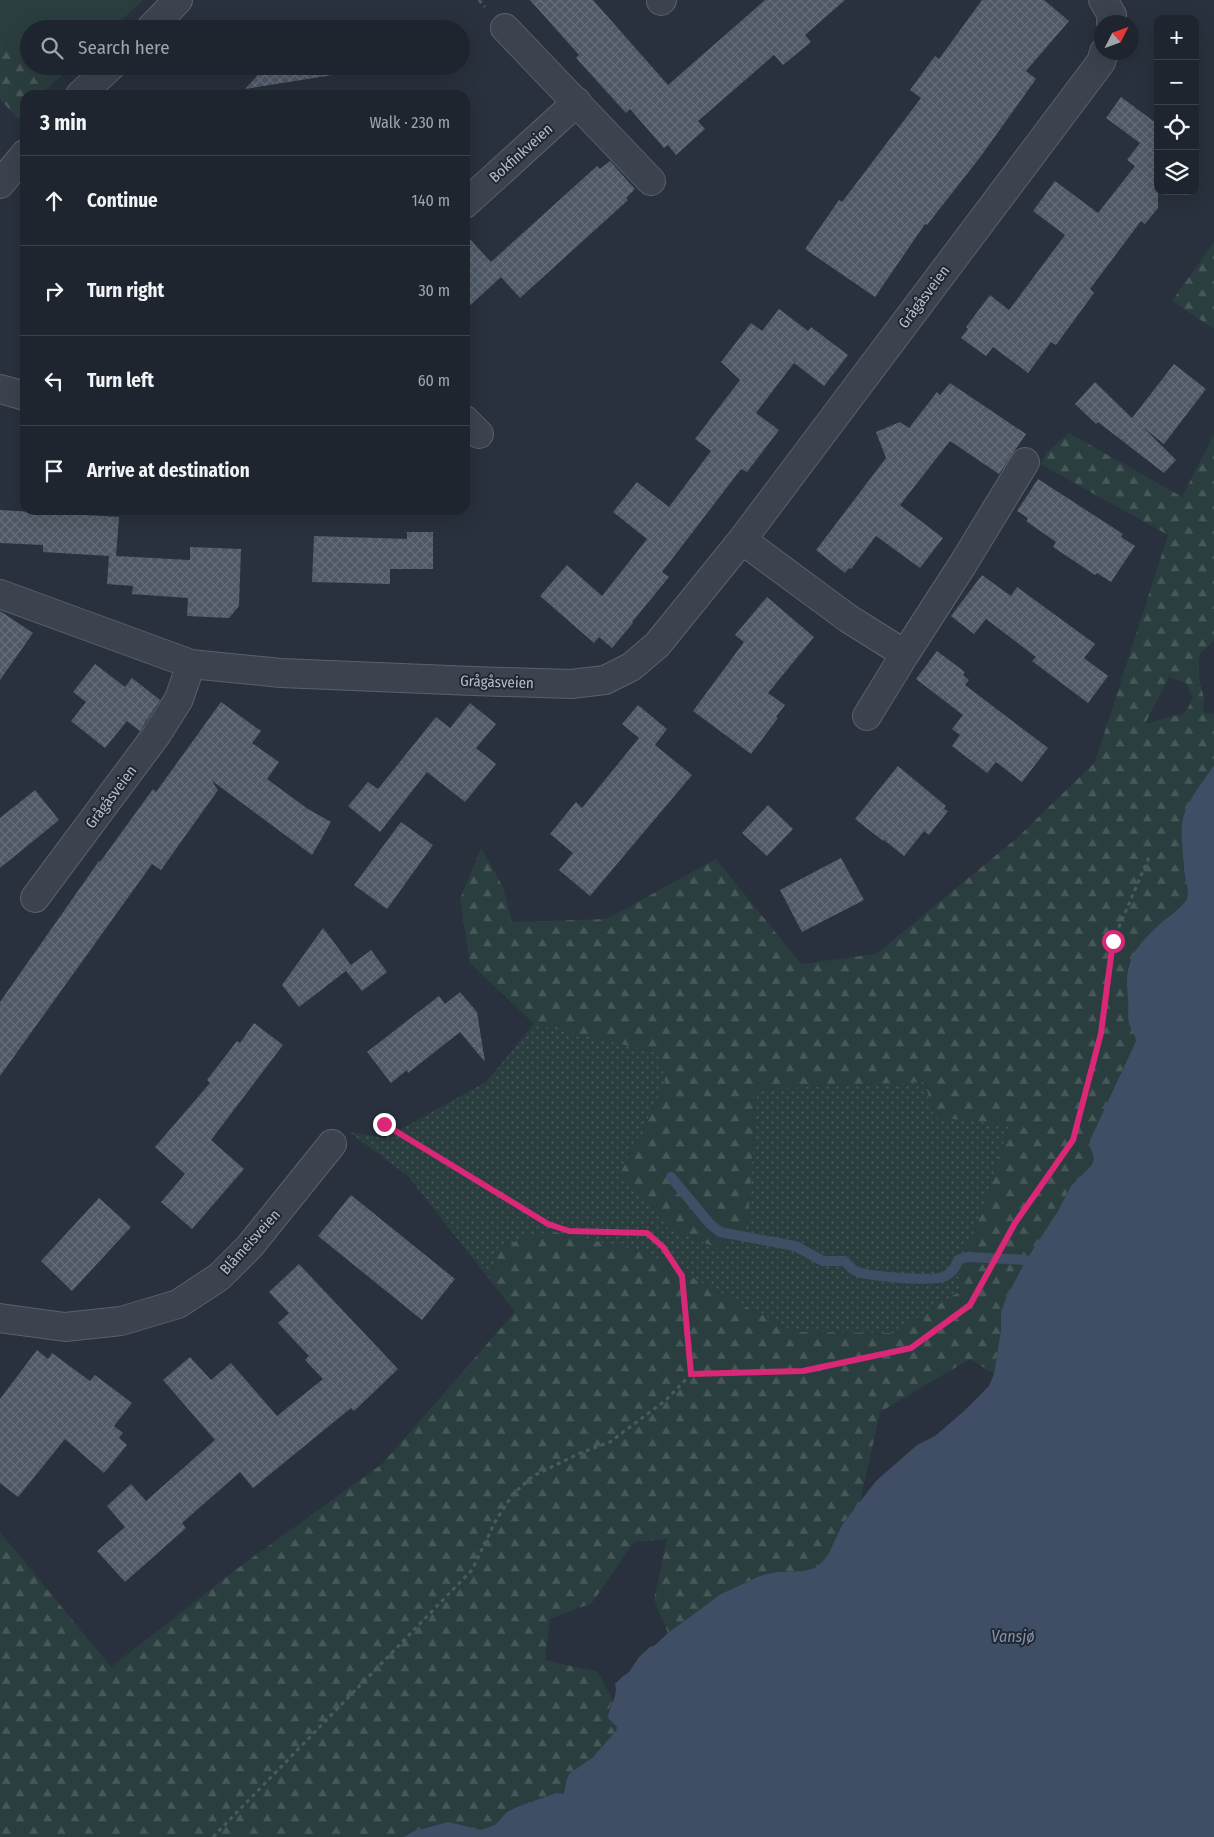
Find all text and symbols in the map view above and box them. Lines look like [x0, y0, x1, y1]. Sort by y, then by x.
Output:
north arrow [1094, 15, 1139, 60]
map controls [1154, 15, 1199, 195]
button: + [1154, 15, 1199, 60]
search box [20, 20, 470, 75]
icon: search [38, 34, 66, 62]
text: Search here [78, 36, 170, 59]
button: − [1154, 60, 1199, 105]
button: locate [1154, 105, 1199, 150]
text: 3 min [40, 110, 87, 136]
text: Walk · 230 m [370, 113, 450, 132]
street label: Bokfinkveien [486, 120, 556, 186]
button: layers [1154, 150, 1199, 195]
icon: ahead [40, 187, 68, 215]
text: Continue [87, 189, 158, 212]
text: 140 m [412, 191, 450, 210]
street label: Grågåsveien [895, 262, 953, 332]
icon: right [40, 277, 68, 305]
text: Turn right [87, 279, 164, 302]
text: 30 m [418, 281, 450, 300]
icon: left [40, 367, 68, 395]
text: Turn left [87, 369, 154, 392]
text: 60 m [418, 371, 450, 390]
icon: arrive [40, 457, 68, 485]
text: Arrive at destination [87, 459, 250, 482]
street label: Grågåsveien [460, 672, 534, 692]
street label: Grågåsveien [82, 762, 140, 832]
route start [1102, 930, 1125, 953]
route end [373, 1113, 396, 1136]
street label: Blåmeisveien [216, 1206, 284, 1278]
water label: Vansjø [991, 1627, 1035, 1646]

